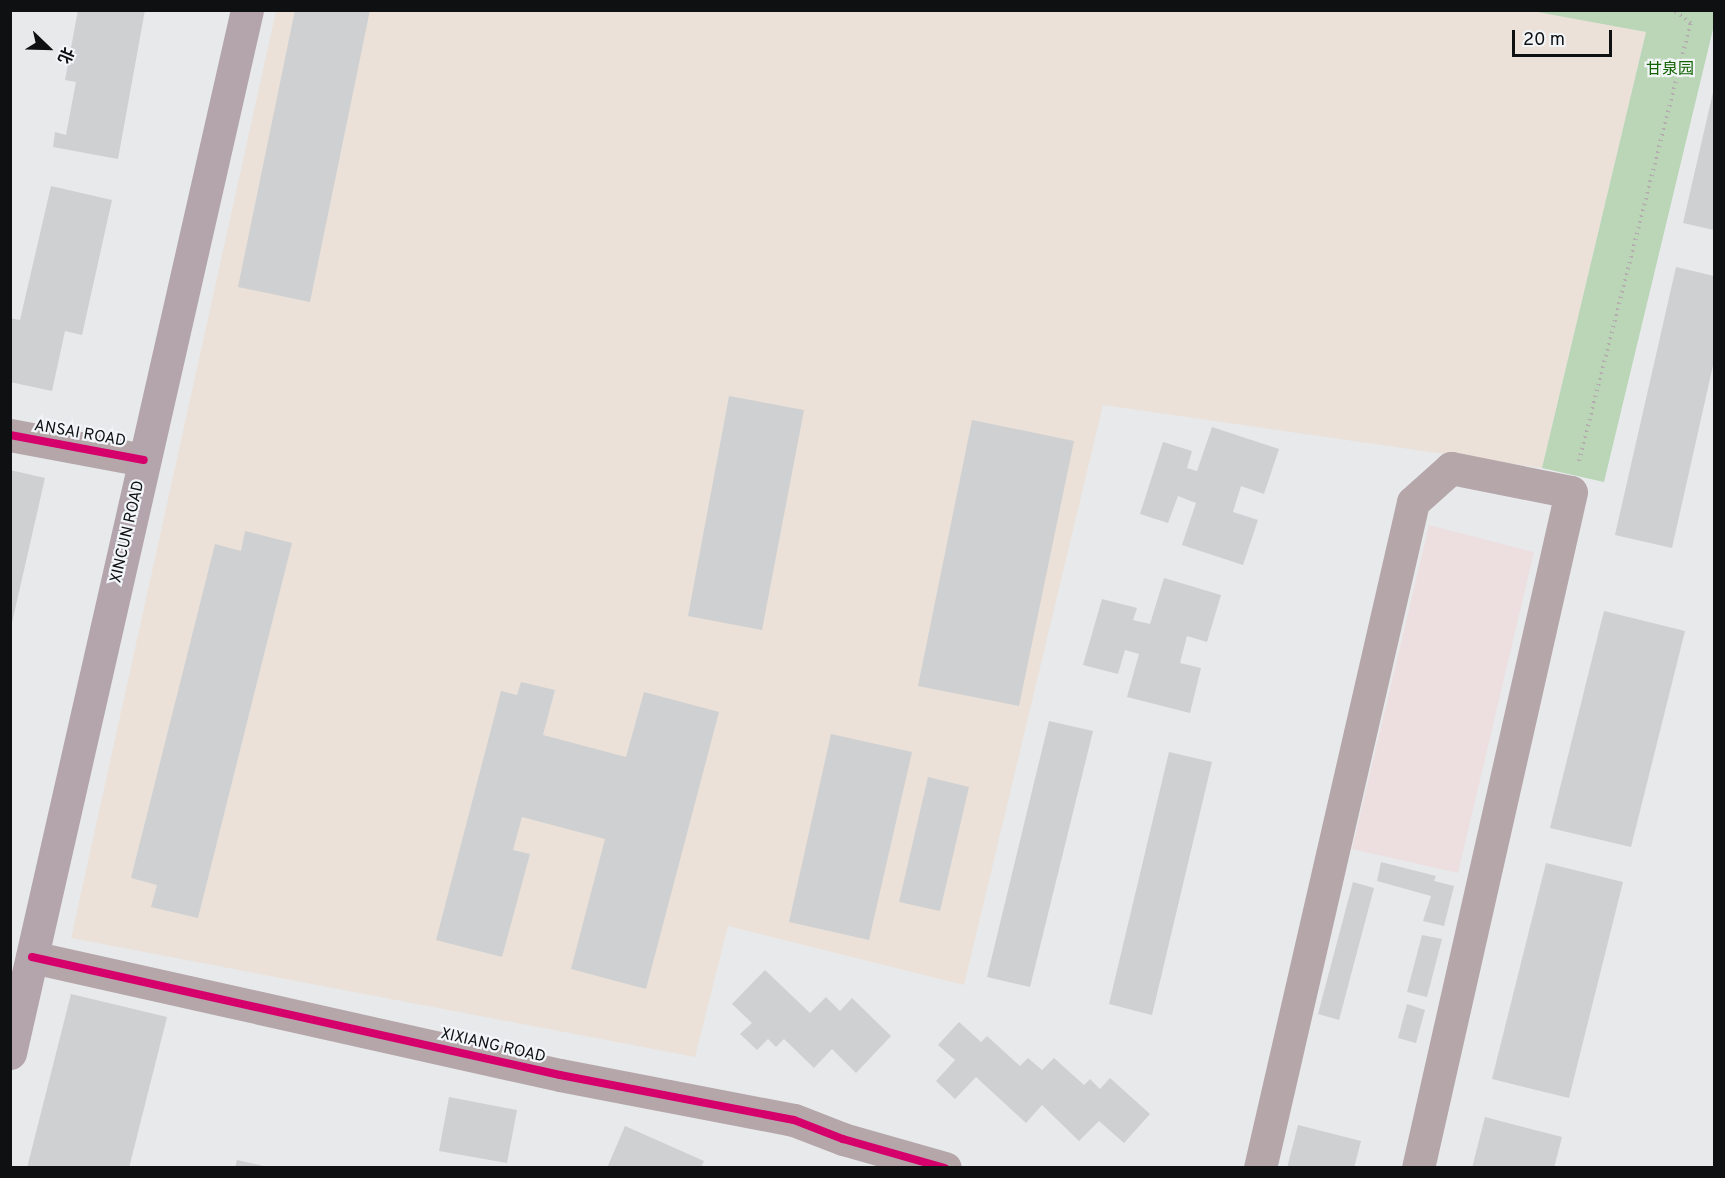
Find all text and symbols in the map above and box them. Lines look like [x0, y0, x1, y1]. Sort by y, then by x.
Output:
north arrow [18, 18, 78, 78]
scale bar [1515, 18, 1616, 56]
text: 20 m [1523, 29, 1565, 52]
text: 北 [52, 44, 77, 66]
park label: 甘泉园 [1646, 60, 1694, 80]
street label: ANSAI ROAD [33, 416, 127, 452]
street label: XINCUN ROAD [107, 479, 149, 585]
street label: XIXIANG ROAD [439, 1025, 547, 1067]

